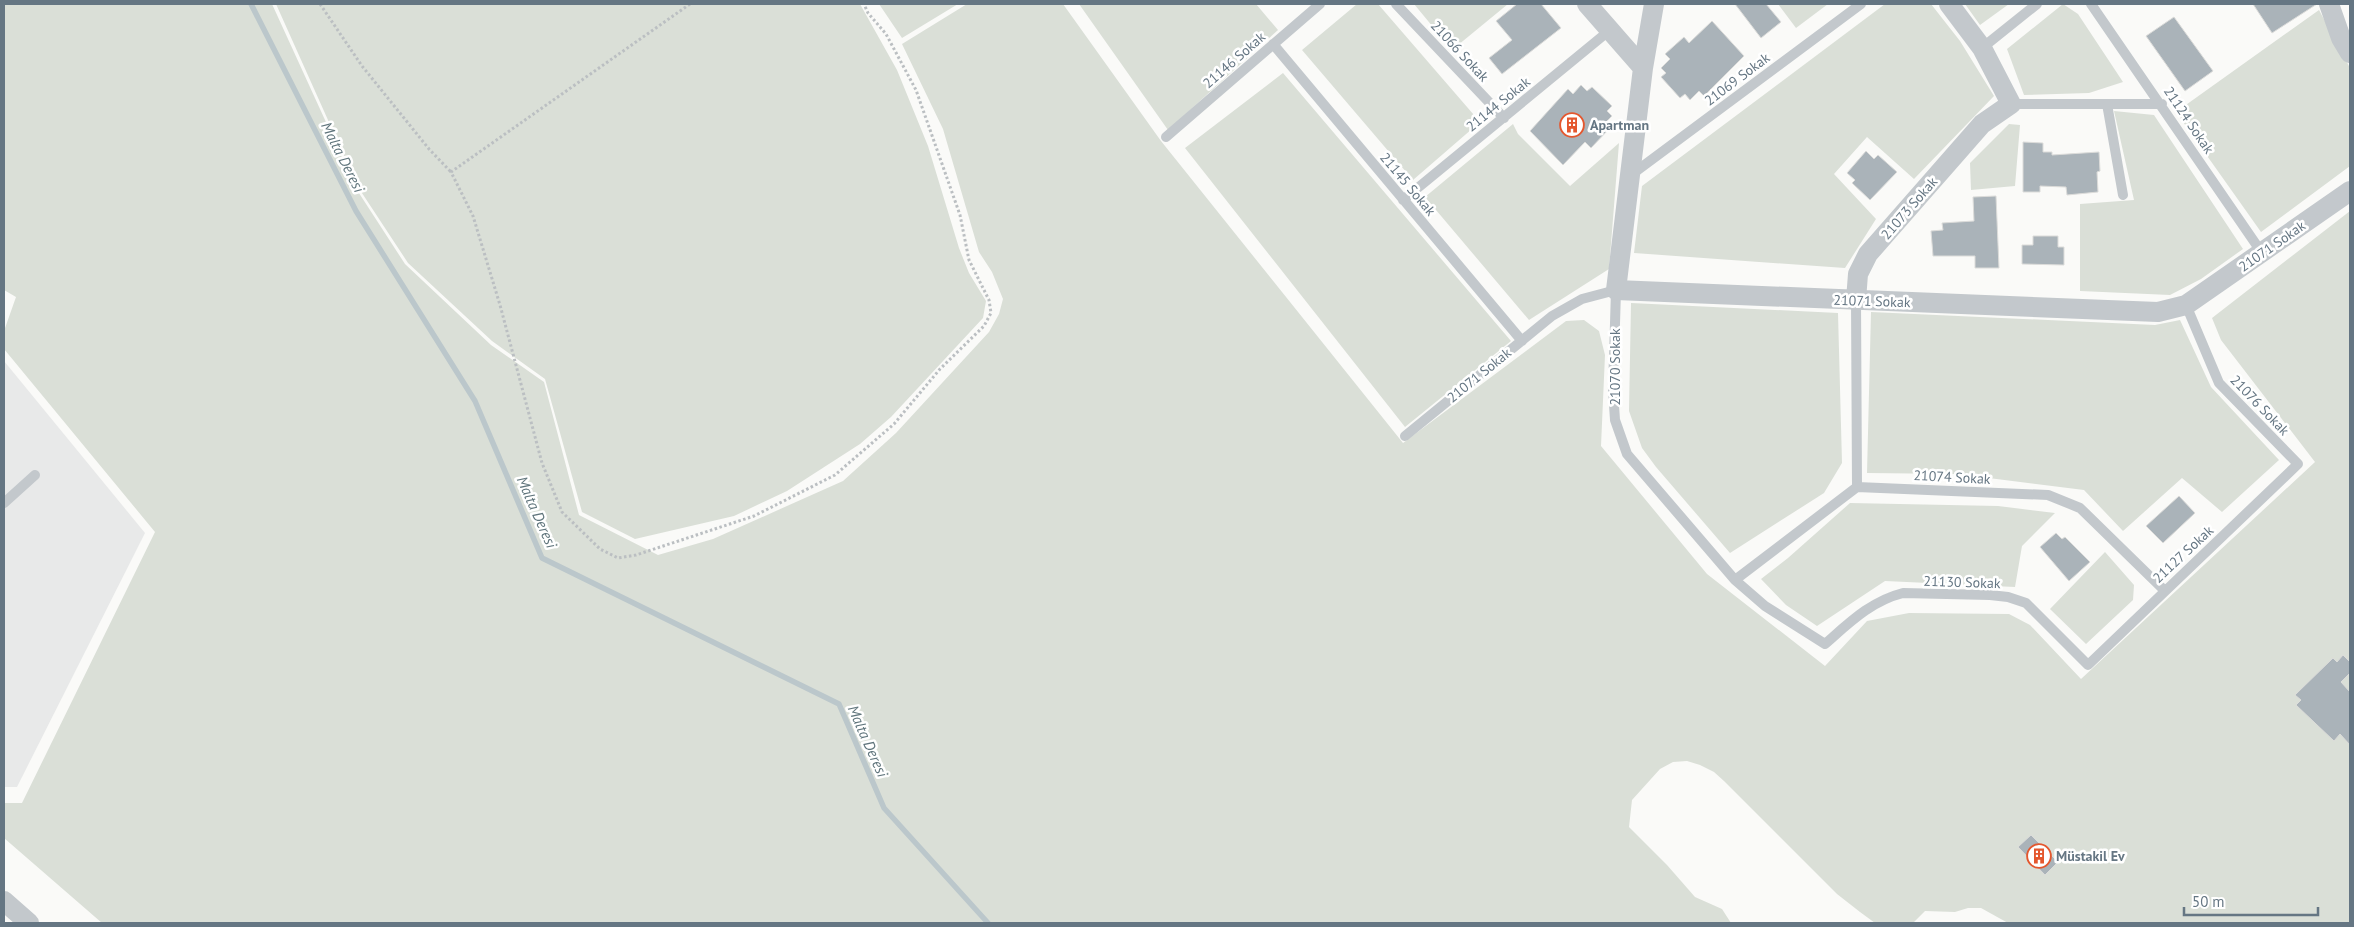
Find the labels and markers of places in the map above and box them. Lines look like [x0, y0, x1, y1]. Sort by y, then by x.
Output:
building icon: Apartman [1559, 112, 1585, 138]
place label: Apartman [1590, 116, 1649, 134]
building icon: Müstakil Ev [2026, 843, 2052, 869]
place label: Müstakil Ev [2056, 847, 2125, 865]

